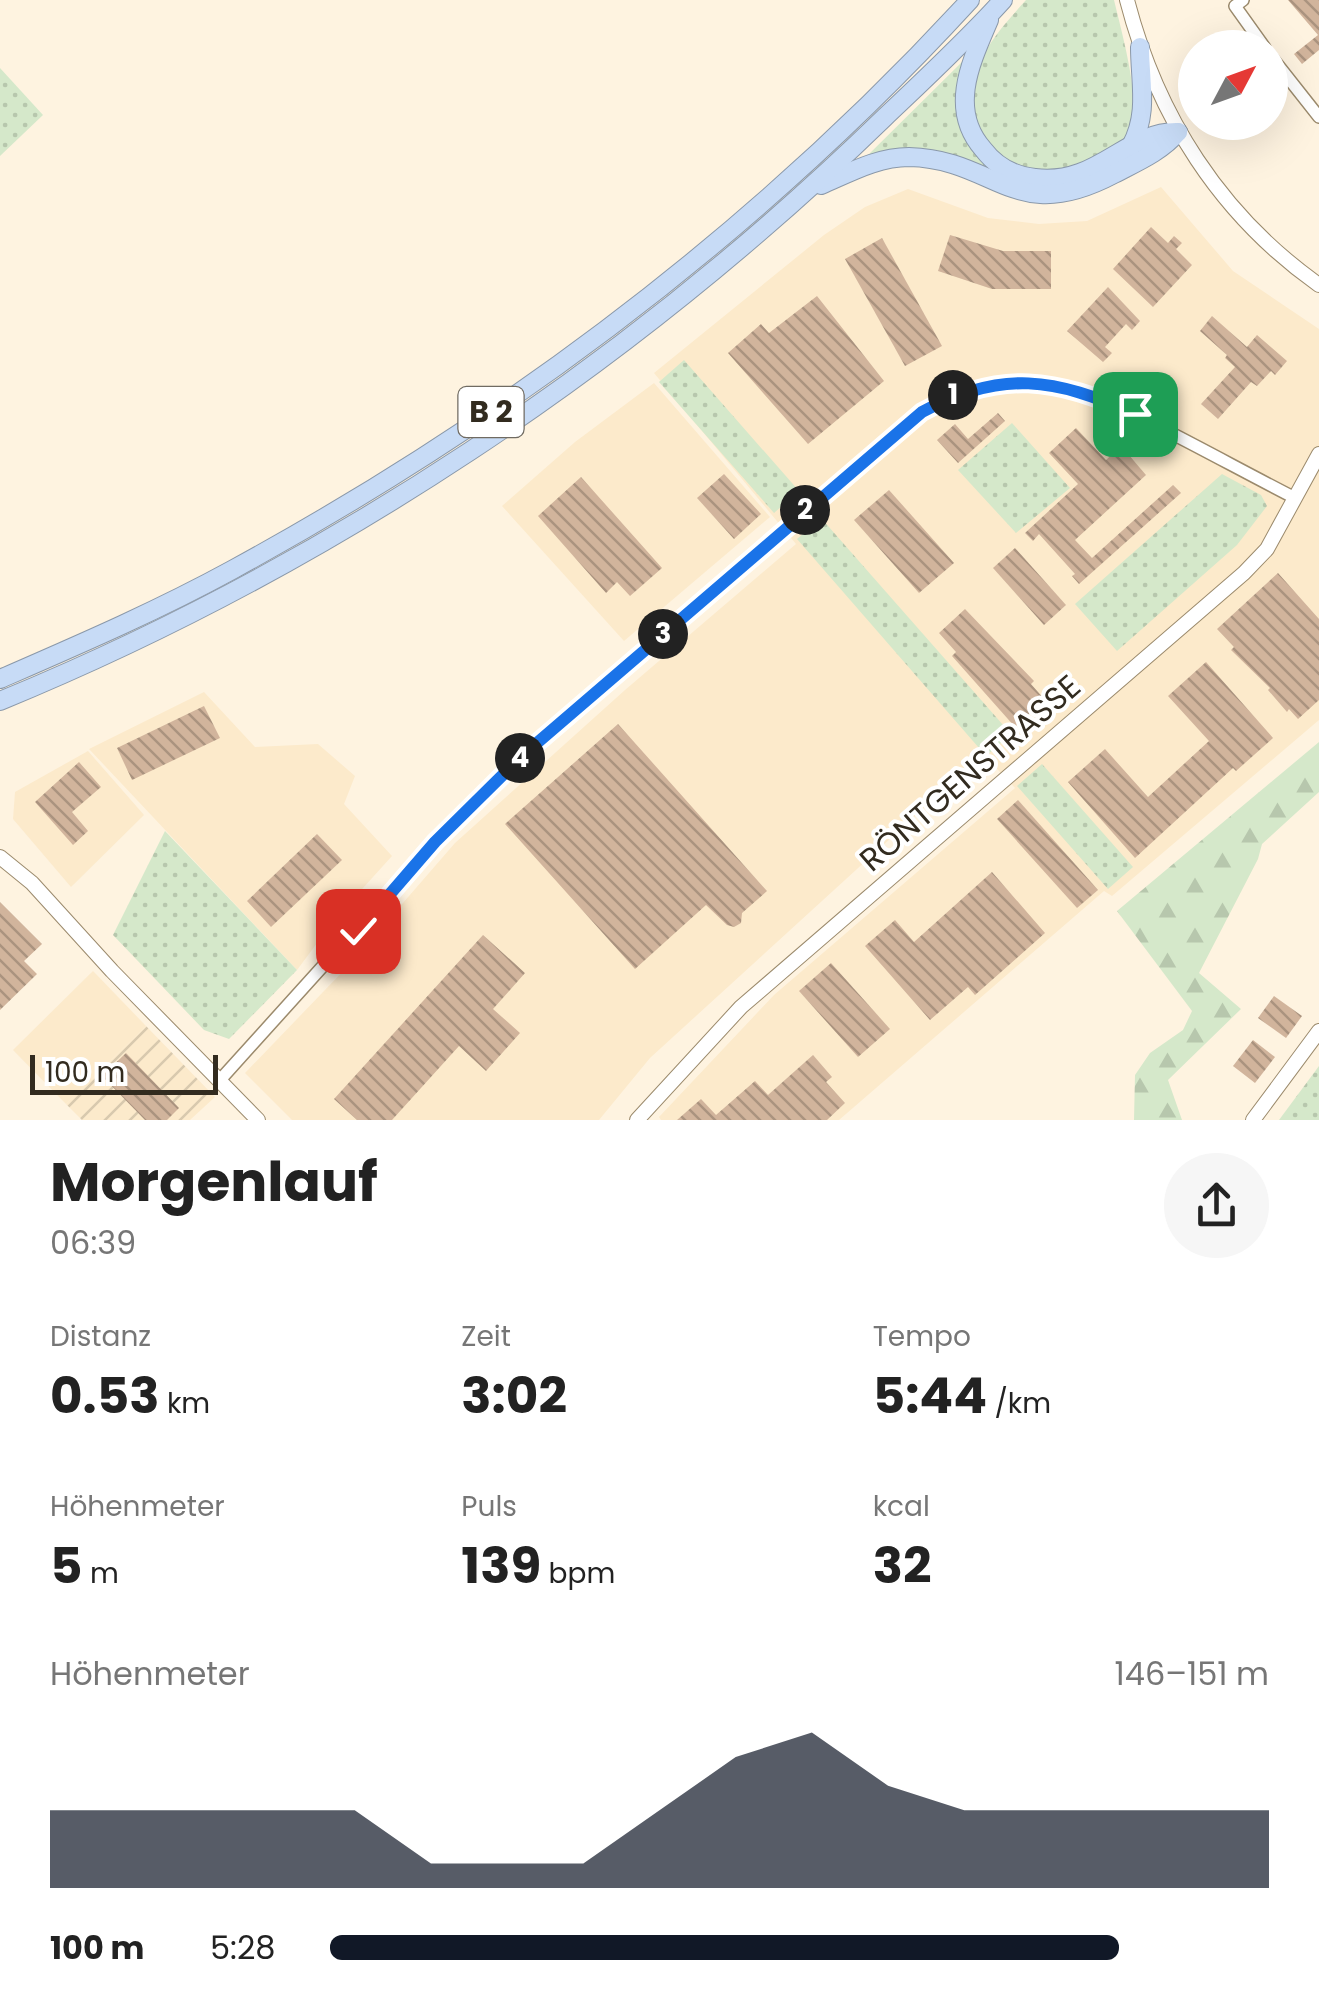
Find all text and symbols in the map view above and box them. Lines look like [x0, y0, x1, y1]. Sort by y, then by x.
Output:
north arrow [1178, 30, 1288, 140]
map controls [1178, 30, 1288, 140]
pin: 1 [928, 370, 978, 420]
pin [1093, 372, 1178, 457]
text: 1 [948, 375, 958, 414]
road number: B 2 [458, 387, 524, 437]
icon: arrive [1108, 387, 1163, 442]
pin: 2 [780, 485, 830, 535]
text: 2 [797, 490, 813, 529]
pin: 3 [638, 609, 688, 659]
text: 3 [655, 614, 671, 653]
street label: RÖNTGENSTRASSE [849, 664, 1090, 881]
pin: 4 [495, 733, 545, 783]
text: 4 [511, 738, 529, 777]
pin [316, 889, 401, 974]
icon: check [331, 904, 386, 959]
scale bar [30, 1050, 218, 1094]
text: 100 m [45, 1053, 125, 1092]
text: Morgenlauf [50, 1143, 378, 1220]
button: share [1164, 1153, 1269, 1258]
text: 06:39 [50, 1220, 136, 1265]
text: Distanz [50, 1317, 151, 1356]
text: Zeit [461, 1317, 511, 1356]
text: Tempo [873, 1317, 971, 1356]
text: 0.53 [50, 1360, 159, 1431]
text: 3:02 [461, 1360, 567, 1431]
text: 5:44 [873, 1360, 987, 1431]
text: km [159, 1384, 210, 1423]
text: /km [987, 1384, 1051, 1423]
text: Höhenmeter [50, 1487, 225, 1526]
text: Puls [461, 1487, 517, 1526]
text: kcal [873, 1487, 930, 1526]
text: 5 [50, 1530, 83, 1601]
text: 139 [461, 1530, 541, 1601]
text: 32 [873, 1530, 931, 1601]
text: m [83, 1554, 119, 1593]
text: bpm [541, 1554, 615, 1593]
text: Höhenmeter [50, 1651, 250, 1696]
text: 146–151 m [1115, 1651, 1269, 1696]
text: 100 m [50, 1925, 144, 1970]
text: 5:28 [210, 1925, 276, 1970]

